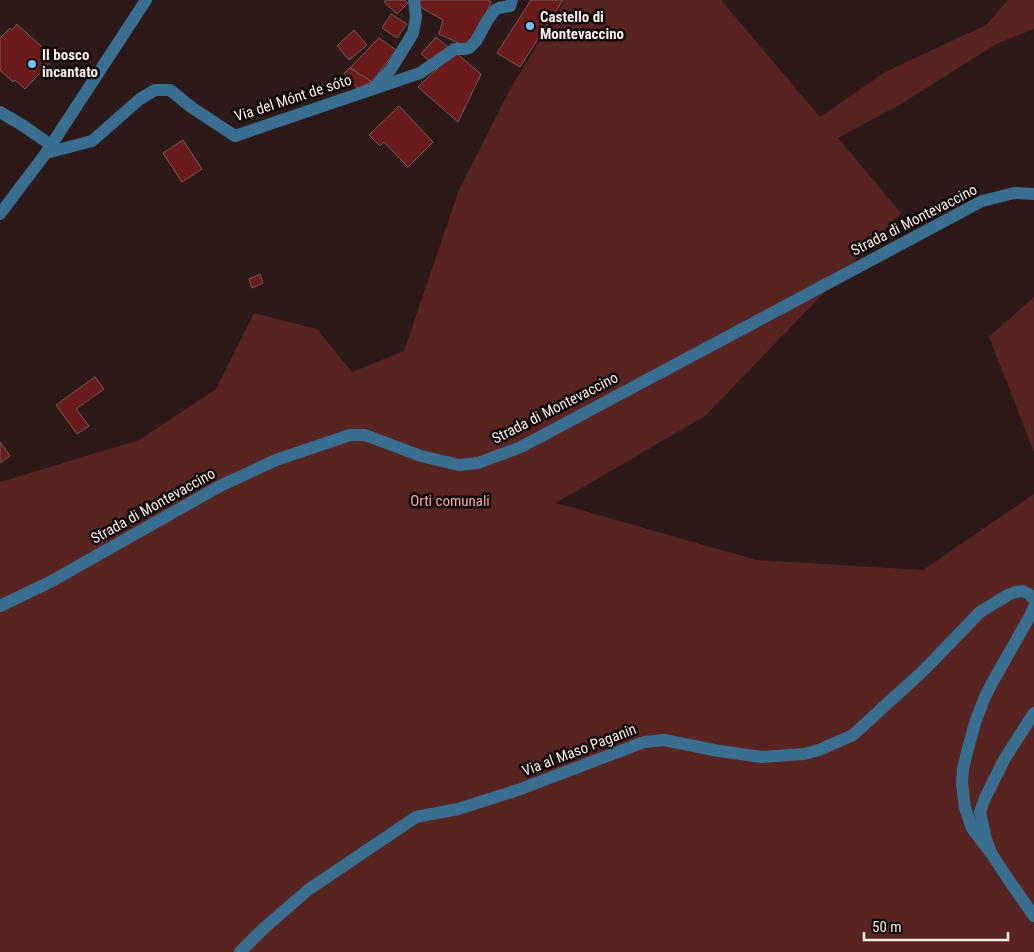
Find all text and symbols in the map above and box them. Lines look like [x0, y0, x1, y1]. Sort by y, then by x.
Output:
place label: Castello di Montevaccino [540, 8, 624, 43]
marker: Castello di Montevaccino [524, 20, 536, 32]
place label: Il bosco incantato [42, 46, 98, 81]
marker: Il bosco incantato [26, 58, 38, 70]
street label: Via del Mónt de sóto [232, 71, 354, 125]
street label: Strada di Montevaccino [848, 180, 980, 260]
street label: Strada di Montevaccino [489, 368, 621, 448]
street label: Strada di Montevaccino [88, 464, 218, 548]
park label: Orti comunali [410, 492, 490, 510]
street label: Via al Maso Paganin [519, 720, 639, 780]
scale bar [864, 910, 1008, 942]
text: 50 m [872, 918, 902, 936]

